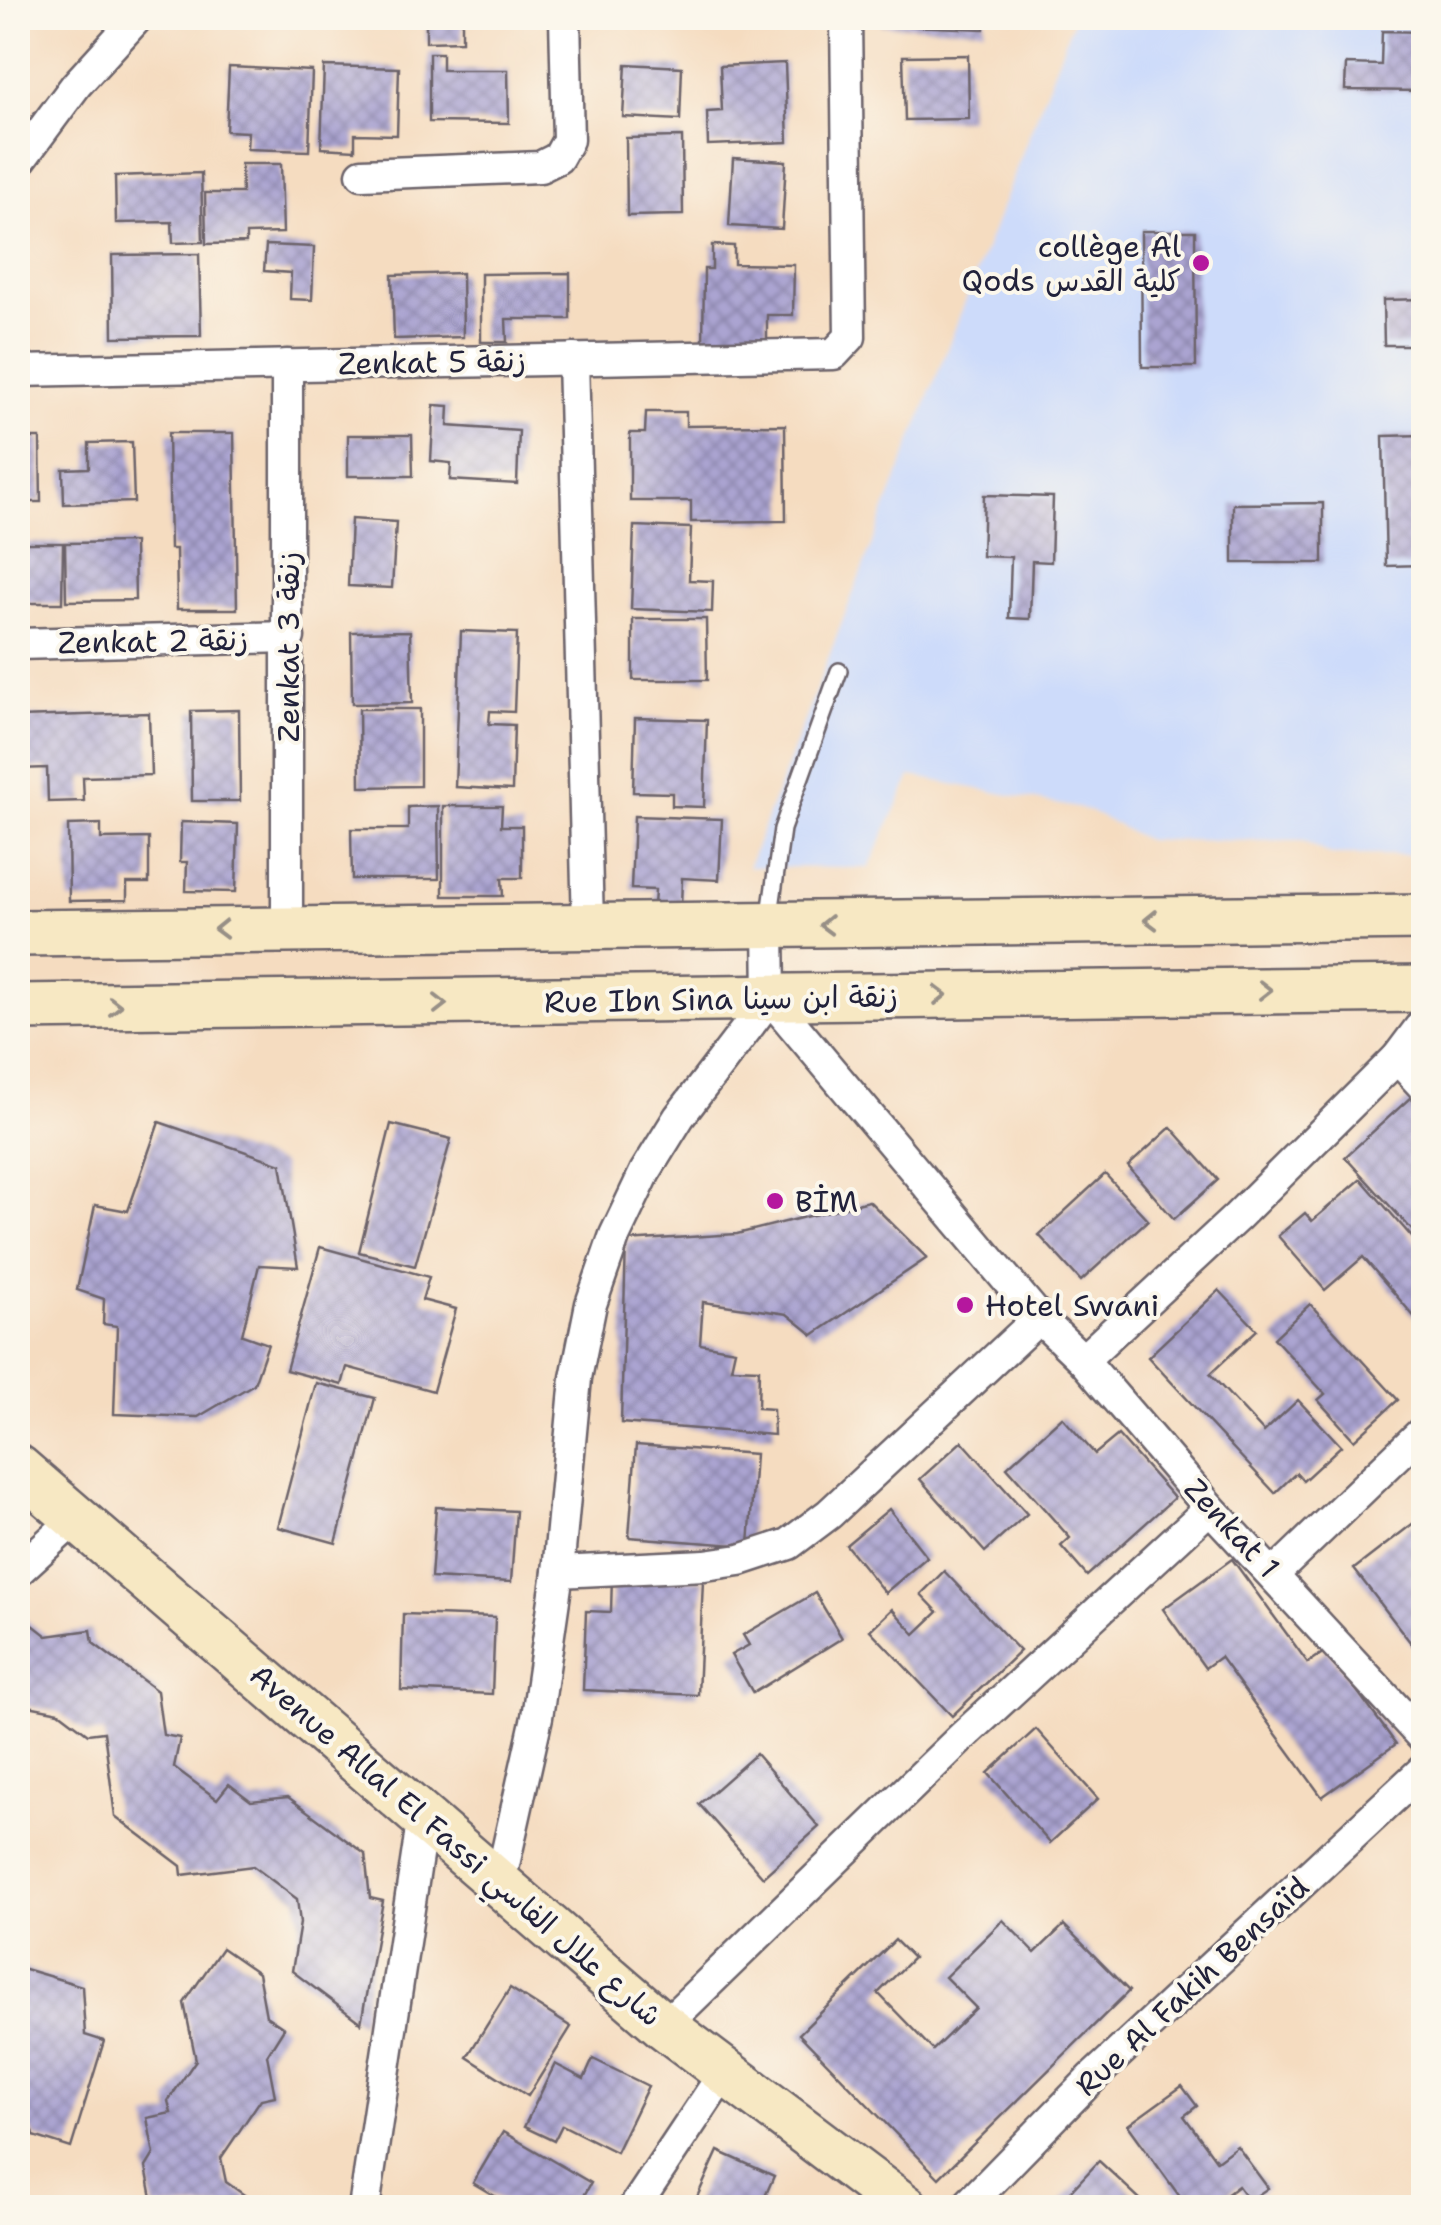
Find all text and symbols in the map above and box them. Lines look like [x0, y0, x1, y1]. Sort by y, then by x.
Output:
place label: collège Al Qods كلية القدس [962, 226, 1181, 301]
marker: collège Al Qods كلية القدس [1190, 252, 1212, 274]
street label: Zenkat 5 زنقة [338, 340, 526, 384]
street label: Zenkat 3 زنقة [268, 552, 309, 742]
street label: Zenkat 2 زنقة [57, 619, 249, 663]
one-way arrow [1143, 910, 1159, 931]
one-way arrow [818, 914, 834, 936]
one-way arrow [213, 919, 229, 940]
street label: Rue Ibn Sina زنقة ابن سينا [544, 975, 898, 1023]
one-way arrow [1258, 979, 1273, 1001]
one-way arrow [932, 984, 948, 1005]
one-way arrow [432, 993, 448, 1015]
one-way arrow [108, 995, 123, 1017]
place label: BİM [795, 1181, 858, 1222]
marker: BİM [764, 1190, 786, 1212]
place label: Hotel Swani [985, 1285, 1159, 1326]
marker: Hotel Swani [954, 1294, 976, 1316]
street label: Zenkat 1 [1175, 1469, 1289, 1587]
street label: Avenue Allal El Fassi شارع علال الفاسي [237, 1655, 671, 2040]
street label: Rue Al Fakih Bensaïd [1066, 1867, 1318, 2105]

